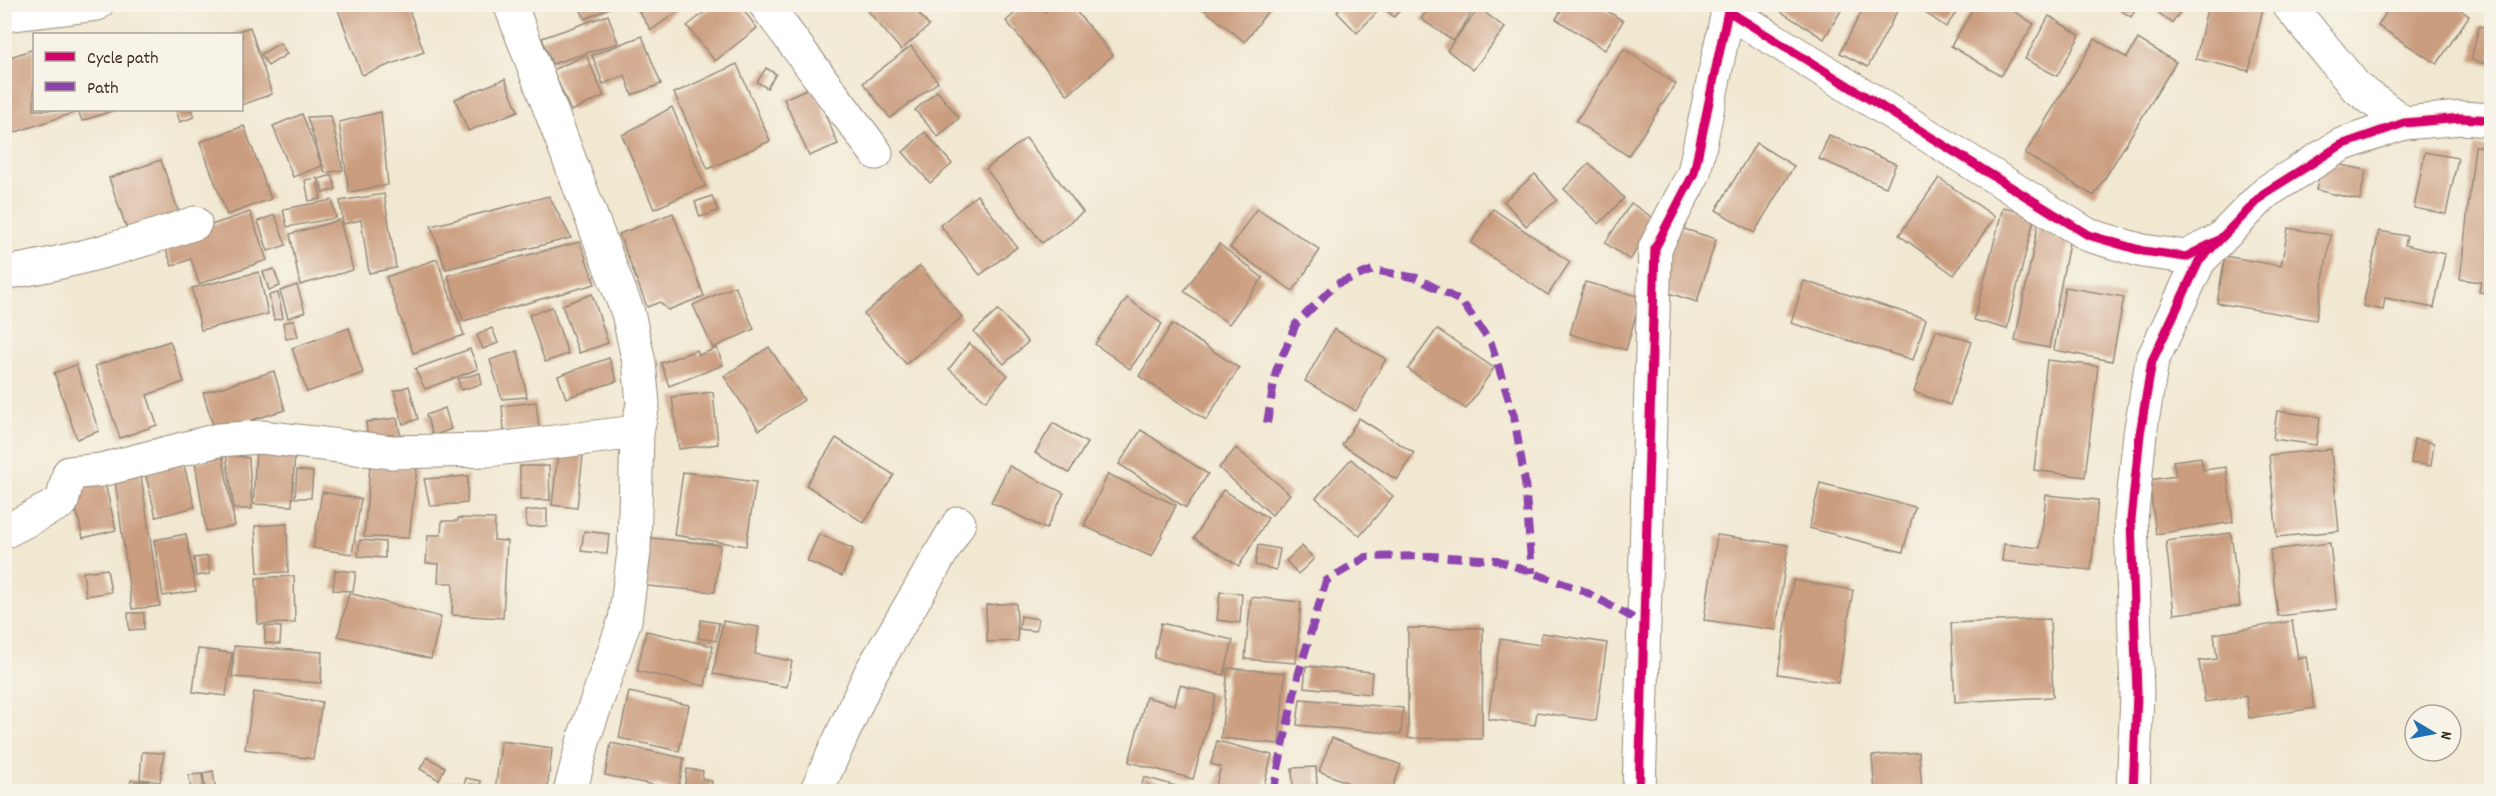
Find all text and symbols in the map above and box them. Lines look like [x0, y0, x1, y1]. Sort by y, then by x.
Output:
legend [33, 33, 243, 111]
text: Cycle path [87, 47, 158, 72]
text: Path [87, 77, 119, 102]
north arrow [2403, 703, 2463, 763]
text: N [2433, 729, 2457, 741]

